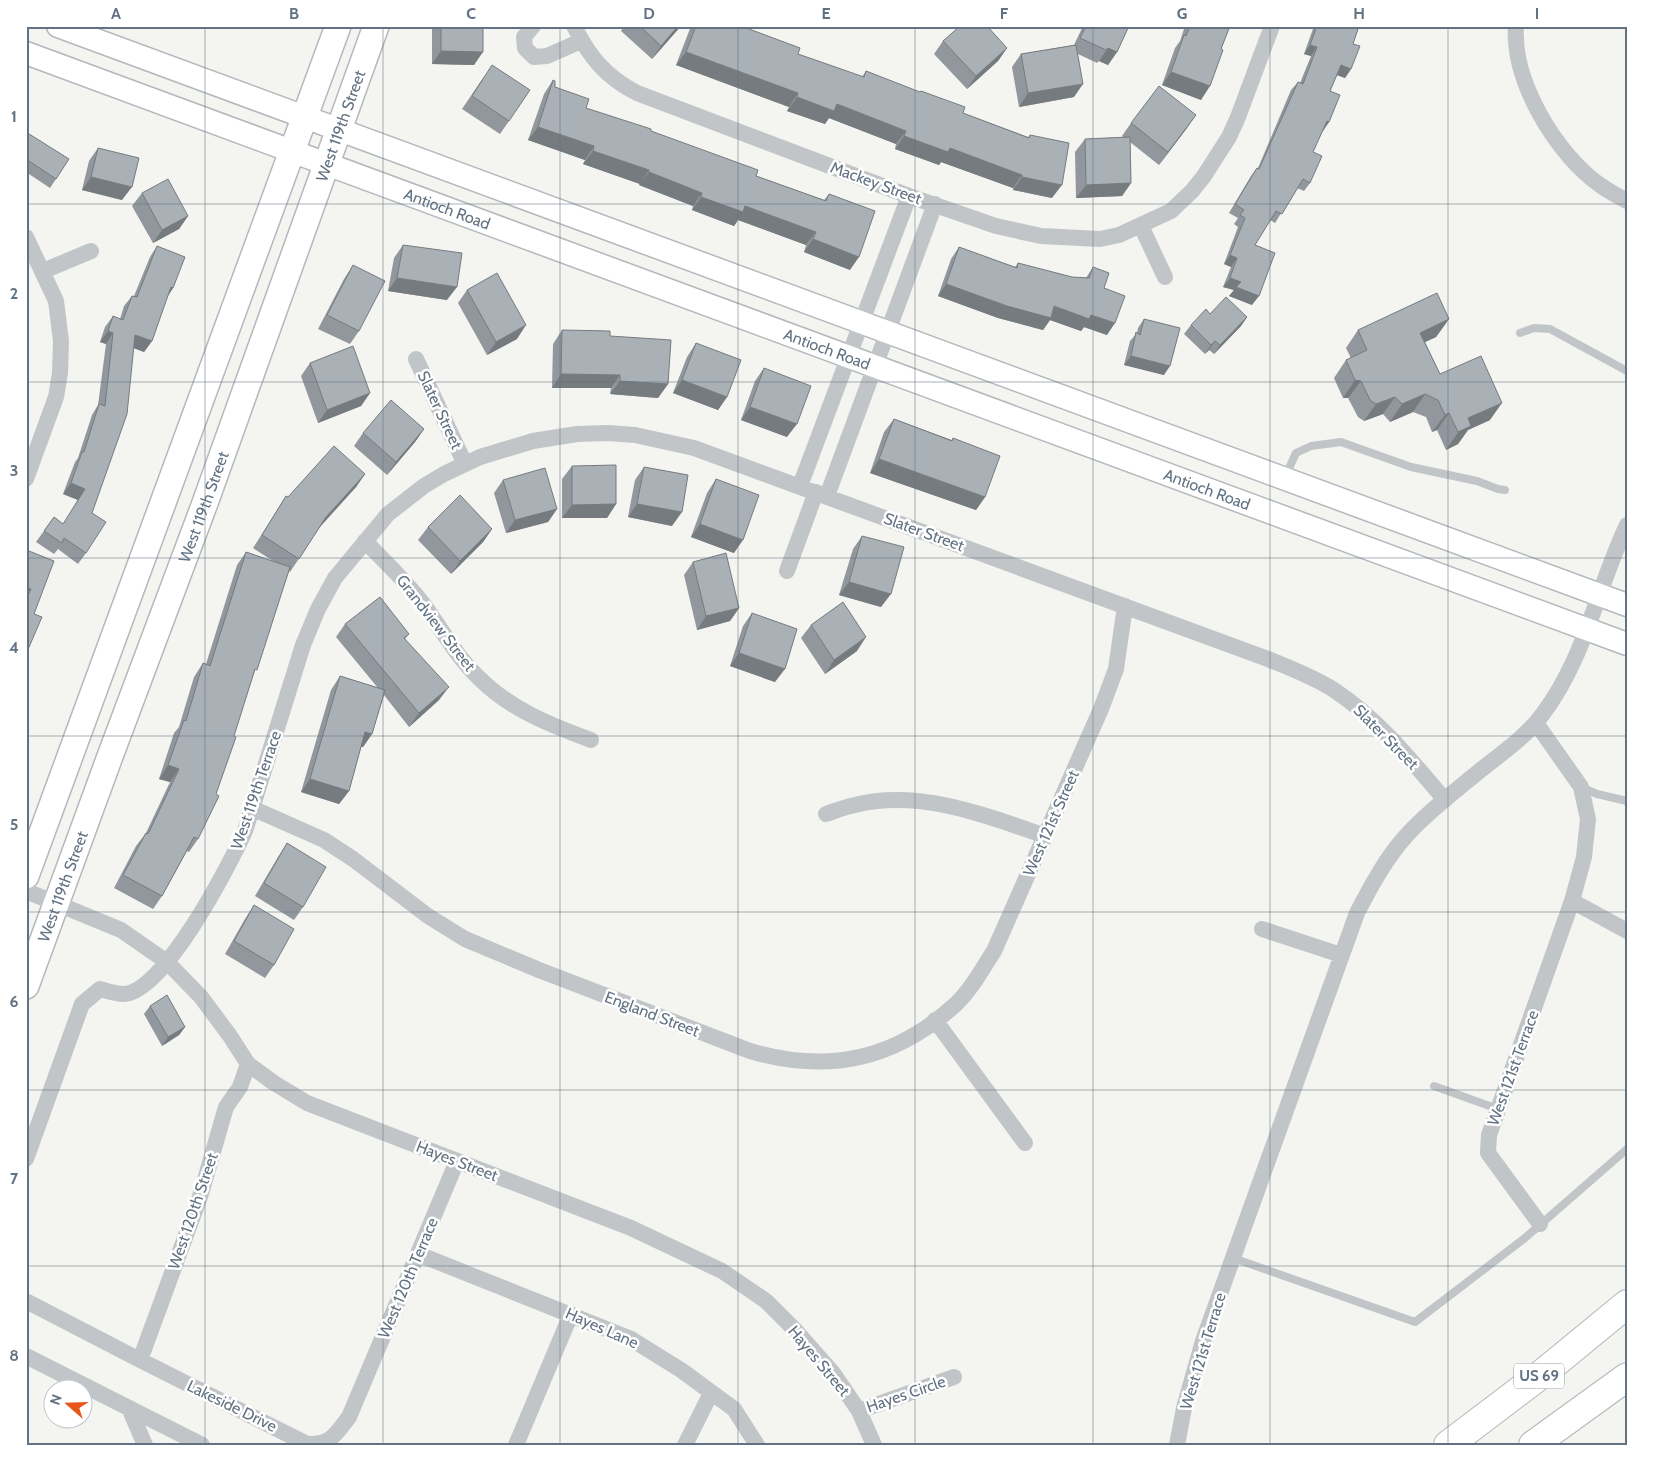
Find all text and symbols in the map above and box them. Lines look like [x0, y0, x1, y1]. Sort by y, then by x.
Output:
text: A [111, 4, 121, 23]
text: B [289, 4, 299, 23]
text: C [466, 4, 476, 23]
text: D [643, 4, 655, 23]
text: E [821, 4, 831, 23]
text: F [1000, 4, 1009, 23]
text: G [1177, 4, 1187, 23]
text: H [1353, 4, 1365, 23]
text: I [1535, 4, 1539, 23]
street label: West 119th Street [312, 67, 369, 184]
text: 1 [11, 107, 17, 126]
street label: Mackey Street [828, 158, 925, 208]
street label: Antioch Road [401, 184, 493, 233]
text: 2 [10, 284, 18, 303]
street label: Antioch Road [781, 324, 873, 373]
street label: Slater Street [414, 368, 467, 453]
street label: West 119th Street [174, 448, 232, 565]
text: 3 [10, 461, 18, 480]
street label: Antioch Road [1161, 464, 1253, 514]
street label: Slater Street [881, 509, 967, 555]
street label: Grandview Street [393, 571, 480, 675]
text: 4 [9, 638, 19, 657]
street label: Slater Street [1350, 701, 1423, 774]
street label: West 119th Terrace [227, 728, 285, 852]
street label: West 121st Street [1019, 767, 1083, 879]
text: 5 [10, 815, 18, 834]
street label: West 119th Street [33, 828, 92, 945]
street label: England Street [602, 987, 702, 1041]
text: 6 [10, 992, 19, 1011]
street label: West 121st Terrace [1483, 1008, 1543, 1128]
street label: Hayes Street [413, 1137, 501, 1185]
street label: West 120th Street [164, 1150, 222, 1272]
text: 7 [10, 1169, 19, 1188]
street label: West 120th Terrace [374, 1215, 442, 1341]
street label: West 121st Terrace [1176, 1290, 1230, 1412]
street label: Hayes Lane [563, 1304, 641, 1352]
street label: Hayes Street [784, 1322, 854, 1400]
text: 8 [9, 1346, 19, 1365]
road number: US 69 [1514, 1364, 1564, 1388]
street label: Hayes Circle [864, 1372, 948, 1416]
street label: Lakeside Drive [184, 1376, 280, 1436]
north arrow [42, 1378, 92, 1428]
text: N [46, 1392, 66, 1407]

